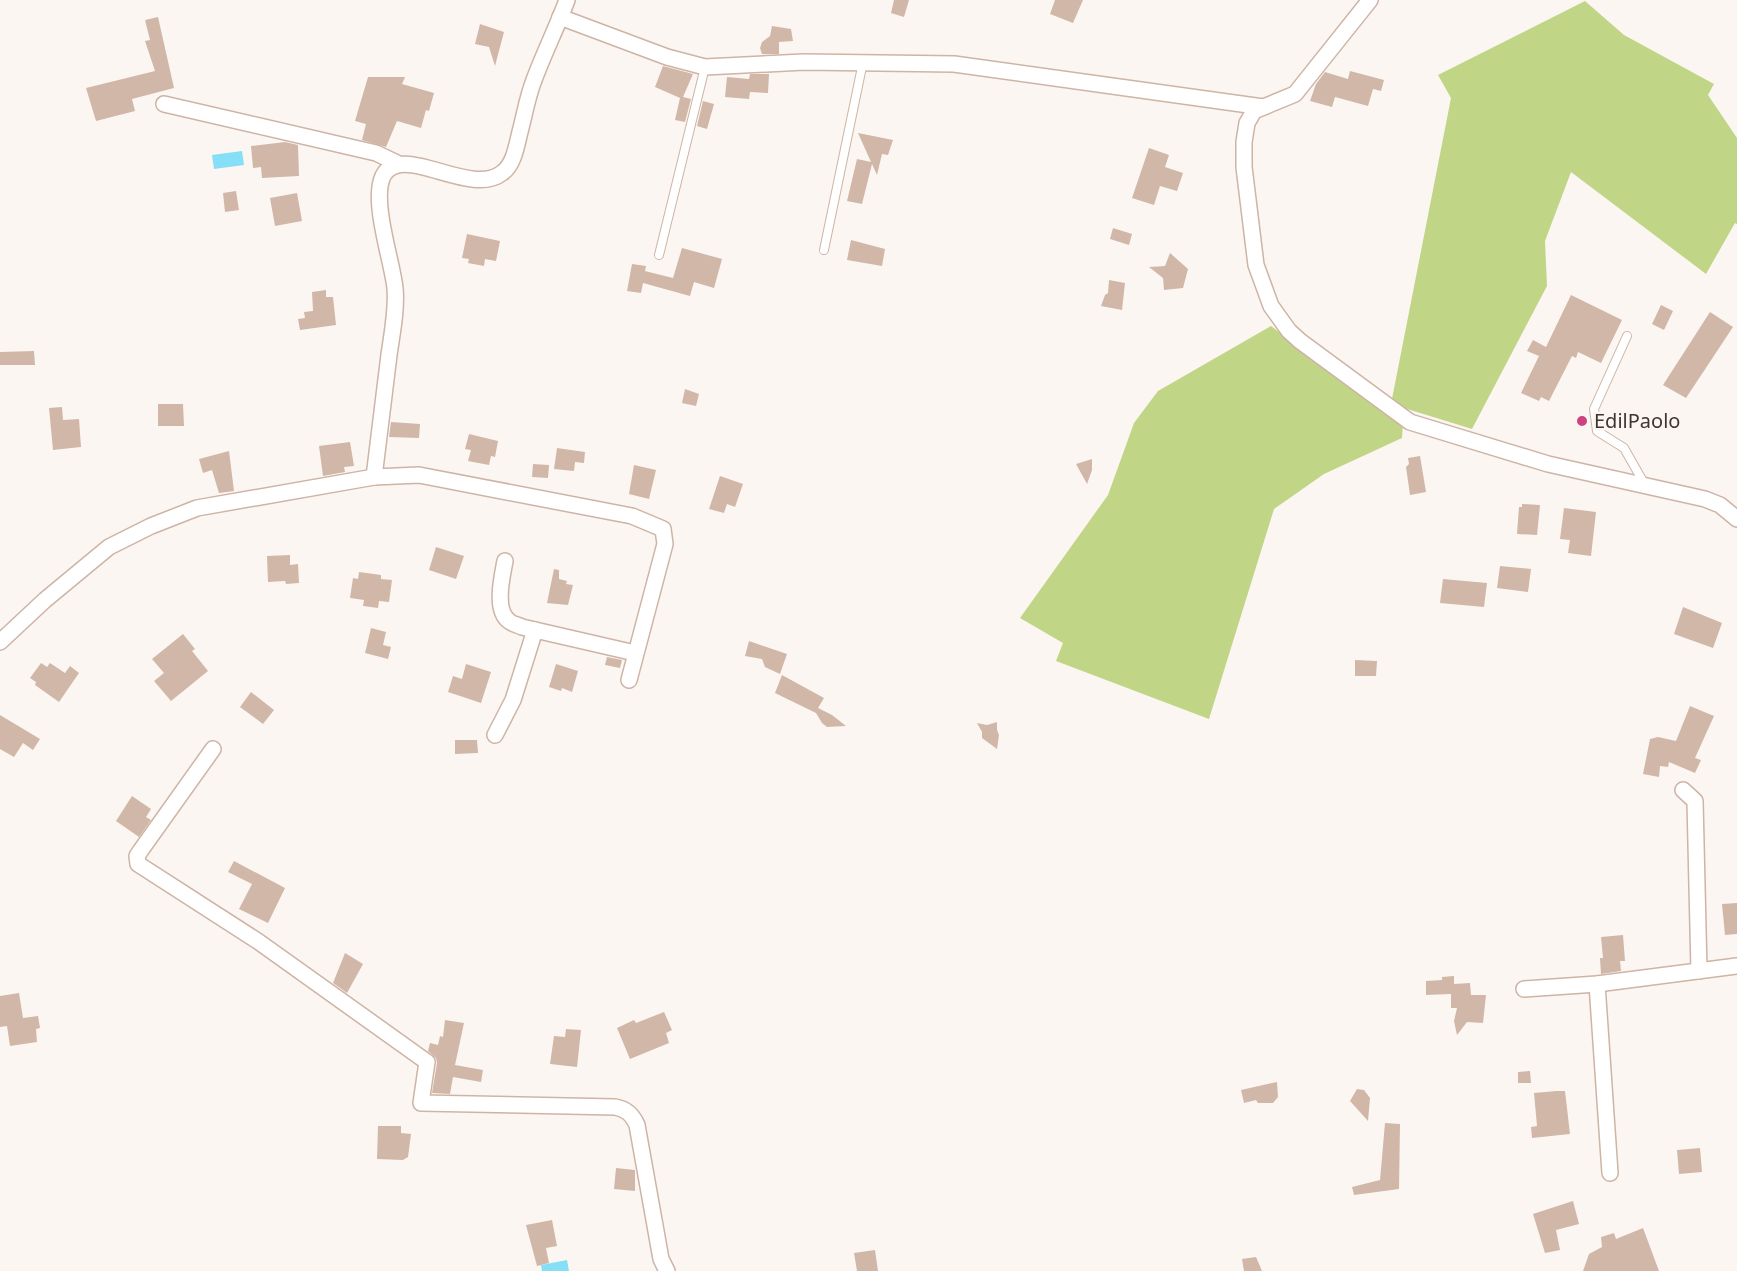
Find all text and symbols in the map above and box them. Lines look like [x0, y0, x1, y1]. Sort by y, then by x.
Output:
place label: EdilPaolo [1594, 407, 1680, 434]
marker: EdilPaolo [1575, 414, 1589, 428]

